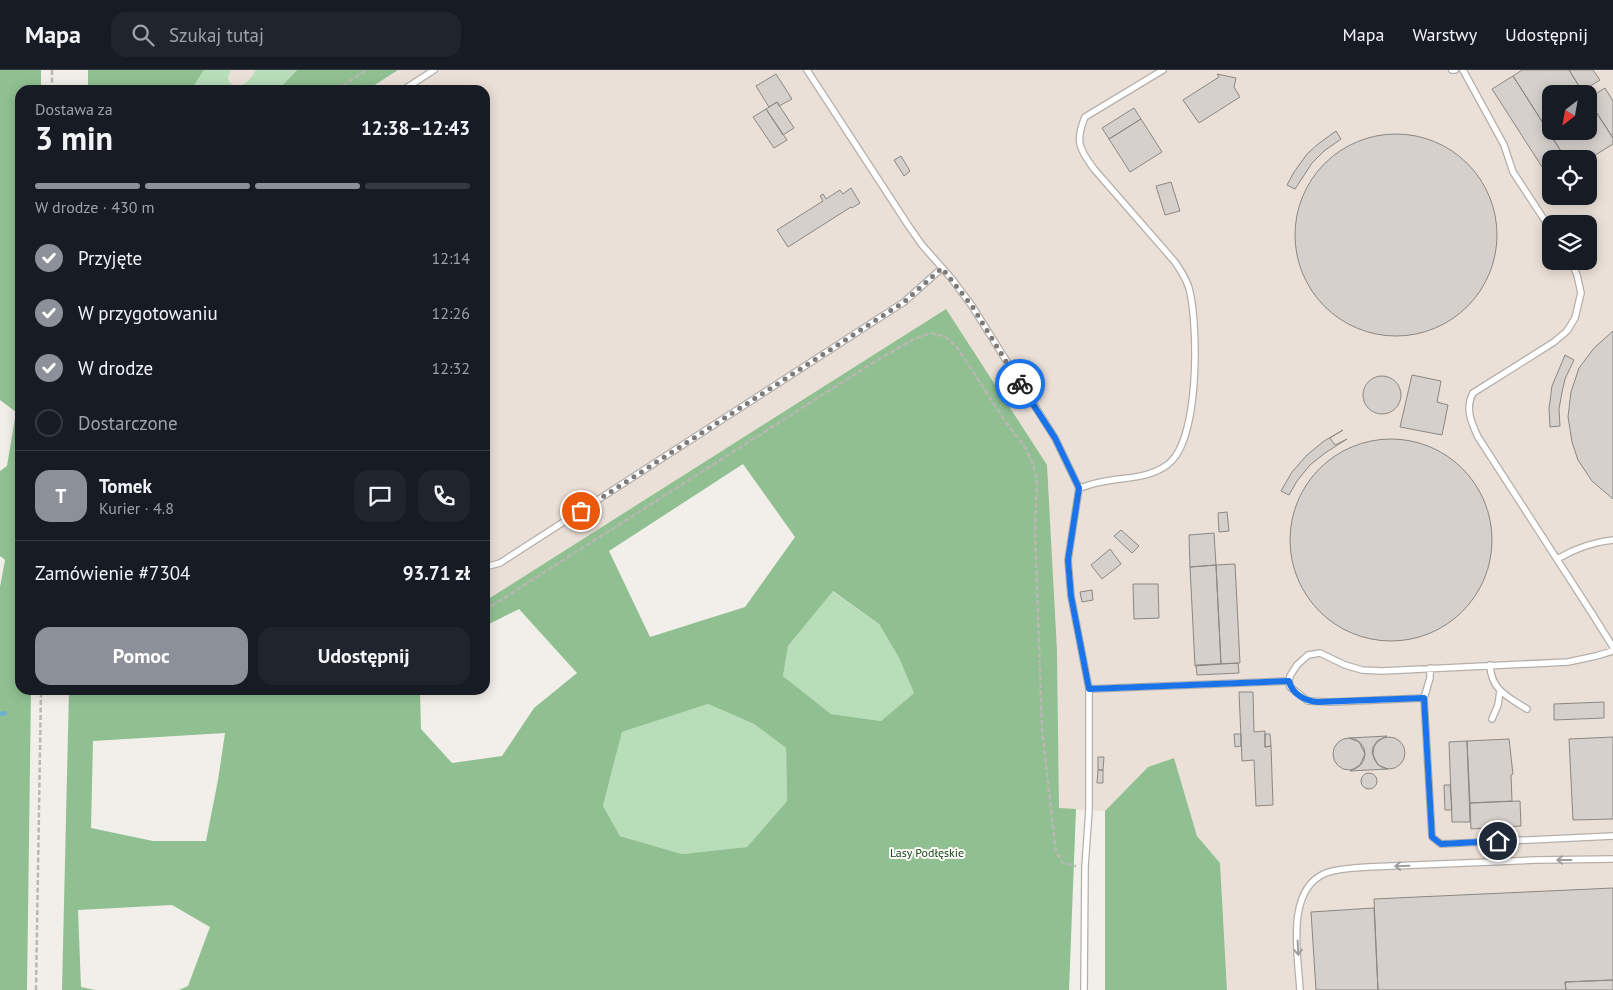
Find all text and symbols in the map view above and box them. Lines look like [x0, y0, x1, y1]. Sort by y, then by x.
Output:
search box [111, 12, 461, 57]
text: Mapa [25, 19, 81, 50]
icon: search [129, 21, 157, 49]
text: Szukaj tutaj [169, 23, 264, 47]
text: Mapa [1343, 23, 1384, 46]
text: Warstwy [1412, 23, 1477, 46]
text: Udostępnij [1505, 23, 1588, 46]
north arrow [1542, 85, 1598, 140]
map controls [1542, 85, 1597, 270]
text: Dostawa za [35, 99, 113, 119]
text: 12:38–12:43 [361, 116, 470, 140]
text: 3 min [35, 117, 113, 159]
button: locate [1542, 150, 1597, 205]
text: W drodze · 430 m [35, 197, 155, 217]
button: layers [1542, 215, 1597, 270]
icon: check [35, 244, 63, 272]
text: Przyjęte [78, 246, 142, 270]
text: 12:14 [432, 248, 470, 268]
icon: check [35, 299, 63, 327]
text: W przygotowaniu [78, 301, 218, 325]
text: 12:26 [432, 303, 470, 323]
icon: check [35, 354, 63, 382]
text: W drodze [78, 356, 153, 380]
text: 12:32 [432, 358, 470, 378]
courier [995, 359, 1045, 409]
icon: bike [1006, 370, 1034, 398]
text: Dostarczone [78, 411, 178, 435]
button: chat [354, 470, 406, 522]
button: phone [418, 470, 470, 522]
text: Tomek [99, 474, 152, 498]
text: T [56, 484, 66, 508]
pin [560, 490, 602, 532]
icon: bag [567, 497, 595, 525]
text: Kurier · 4.8 [99, 498, 174, 518]
text: Zamówienie #7304 [35, 561, 190, 585]
text: 93.71 zł [403, 561, 470, 585]
button: Pomoc [35, 627, 248, 685]
button: Udostępnij [258, 627, 470, 685]
pin [1477, 820, 1519, 862]
icon: home [1484, 827, 1512, 855]
park label: Lasy Podłęskie [890, 845, 964, 860]
one-way arrow [1557, 855, 1573, 865]
one-way arrow [1394, 861, 1410, 870]
one-way arrow [1293, 939, 1302, 955]

